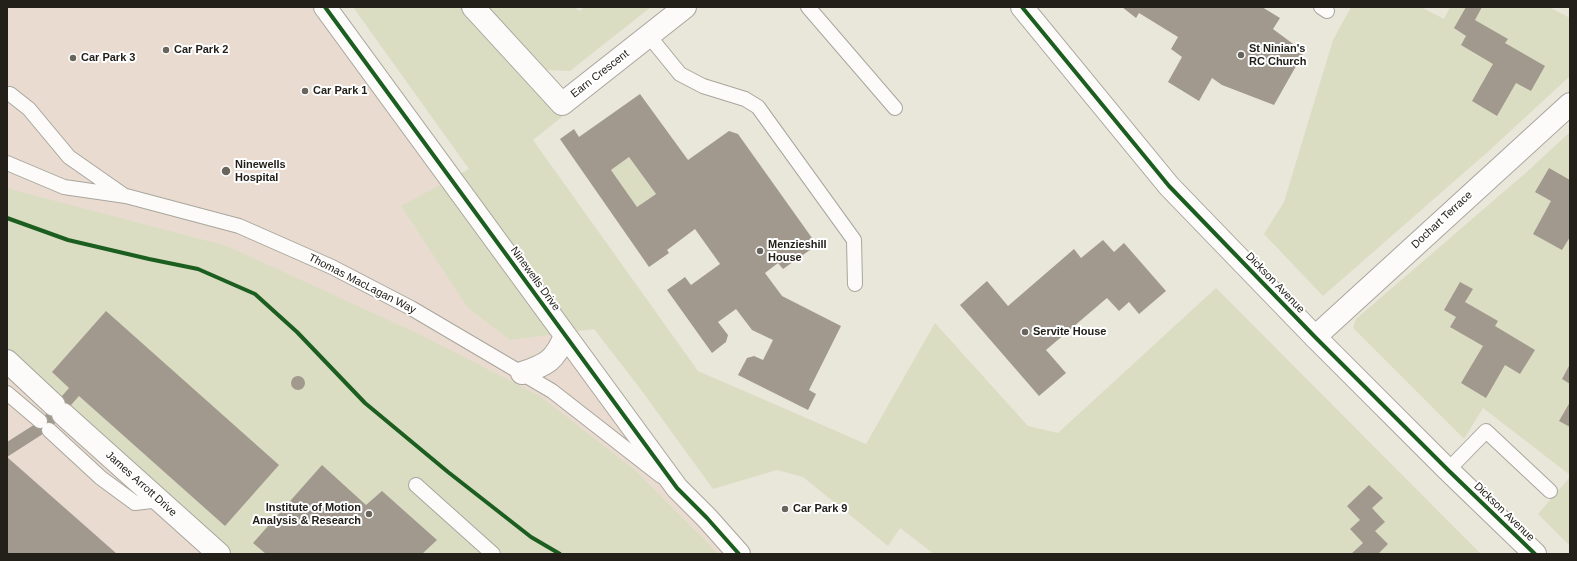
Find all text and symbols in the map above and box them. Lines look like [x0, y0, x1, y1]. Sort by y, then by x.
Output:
place label: St Ninian's RC Church [1249, 42, 1306, 68]
place label: Car Park 2 [174, 43, 228, 57]
marker: Car Park 2 [161, 45, 171, 55]
street label: Earn Crescent [568, 47, 632, 101]
marker: St Ninian's RC Church [1236, 50, 1246, 60]
place label: Car Park 3 [81, 51, 135, 65]
marker: Car Park 3 [68, 53, 78, 63]
place label: Car Park 1 [313, 84, 367, 98]
marker: Car Park 1 [300, 86, 310, 96]
place label: Ninewells Hospital [235, 158, 286, 184]
marker: Ninewells Hospital [220, 165, 232, 177]
street label: Dochart Terrace [1409, 188, 1475, 252]
place label: Menzieshill House [768, 238, 827, 264]
street label: Ninewells Drive [507, 244, 563, 314]
marker: Menzieshill House [755, 246, 765, 256]
street label: Dickson Avenue [1243, 250, 1307, 316]
street label: Thomas MacLagan Way [306, 251, 418, 317]
place label: Servite House [1033, 325, 1106, 339]
marker: Servite House [1020, 327, 1030, 337]
street label: James Arrott Drive [103, 449, 179, 519]
street label: Dickson Avenue [1471, 480, 1537, 544]
place label: Institute of Motion Analysis & Research [252, 501, 361, 527]
place label: Car Park 9 [793, 502, 847, 516]
marker: Car Park 9 [780, 504, 790, 514]
marker: Institute of Motion Analysis & Research [364, 509, 374, 519]

